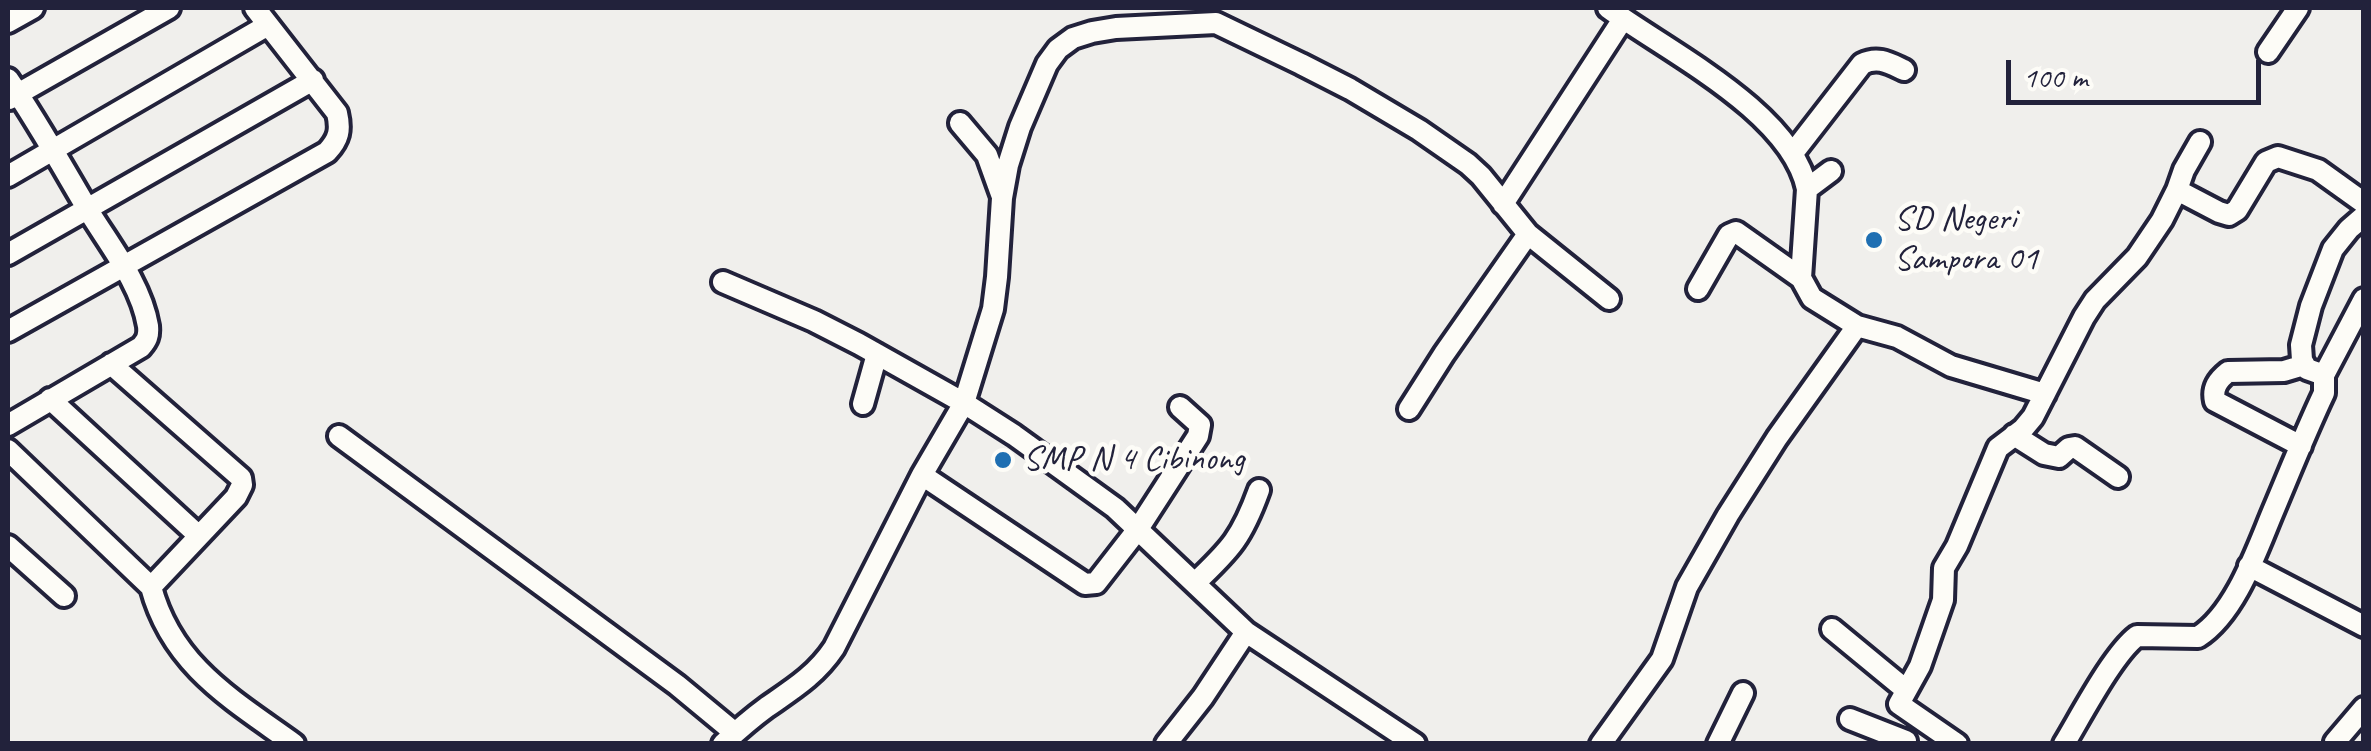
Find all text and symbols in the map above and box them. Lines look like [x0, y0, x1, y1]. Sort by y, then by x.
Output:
scale bar [2011, 40, 2266, 102]
text: 100 m [2023, 58, 2088, 96]
place label: SD Negeri Sampora 01 [1894, 199, 2038, 281]
marker: SD Negeri Sampora 01 [1863, 229, 1885, 251]
place label: SMP N 4 Cibinong [1023, 439, 1245, 481]
marker: SMP N 4 Cibinong [992, 449, 1014, 471]

